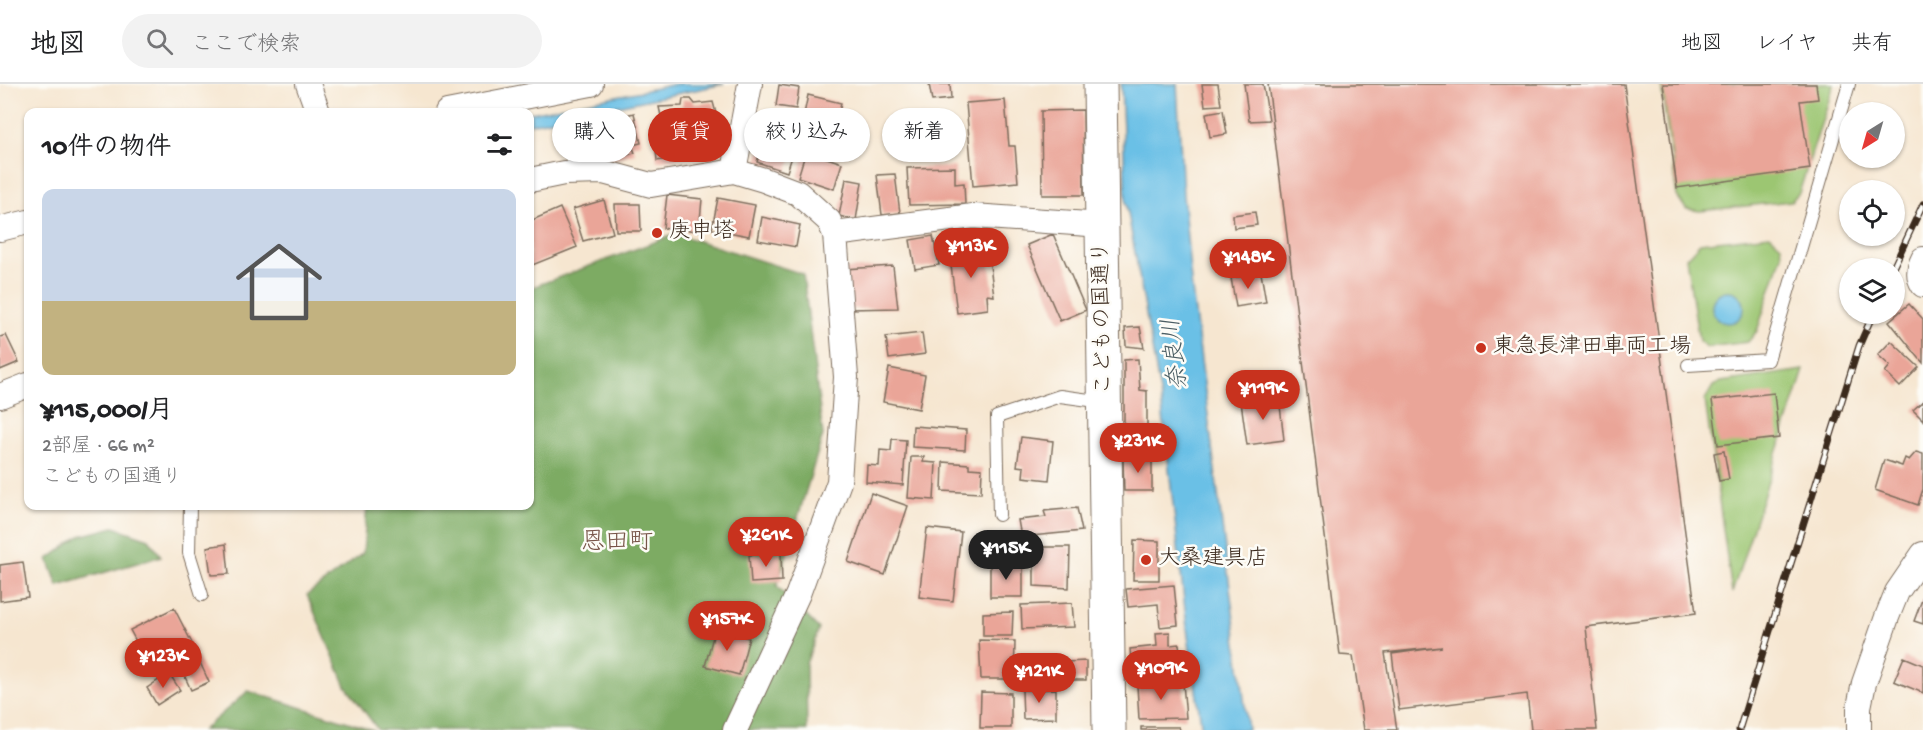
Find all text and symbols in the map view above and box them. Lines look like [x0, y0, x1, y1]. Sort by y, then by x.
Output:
search box [122, 14, 542, 68]
icon: search [143, 25, 176, 58]
text: 地図 [30, 30, 86, 63]
text: ここで検索 [191, 33, 301, 59]
text: 地図 [1681, 33, 1723, 58]
text: レイヤ [1756, 33, 1818, 58]
text: 共有 [1851, 33, 1893, 58]
north arrow [1839, 102, 1905, 168]
map controls [1839, 102, 1905, 324]
chip: 購入 [552, 108, 636, 162]
chip: 賃貸 [648, 108, 732, 162]
chip: 絞り込み [744, 108, 870, 162]
chip: 新着 [882, 108, 966, 162]
icon: filters [483, 128, 516, 161]
text: 10件の物件 [42, 134, 171, 165]
button: locate [1839, 180, 1905, 246]
place label: 庚申塔 [669, 218, 735, 246]
marker: 庚申塔 [650, 226, 664, 240]
icon: home [225, 228, 333, 336]
pin: ¥113K [929, 228, 1013, 279]
text: ¥113K [948, 236, 994, 259]
pin: ¥148K [1206, 239, 1290, 290]
street label: こどもの国通り [1090, 241, 1118, 395]
text: ¥148K [1224, 247, 1272, 270]
button: layers [1839, 258, 1905, 324]
water label: 奈良川 [1157, 317, 1196, 392]
place label: 東急長津田車両工場 [1493, 333, 1691, 361]
marker: 東急長津田車両工場 [1474, 341, 1488, 355]
pin: ¥119K [1221, 370, 1305, 421]
text: ¥119K [1240, 378, 1286, 401]
text: ¥115,000/月 [42, 397, 173, 428]
pin: ¥231K [1096, 423, 1180, 474]
text: ¥231K [1114, 431, 1162, 454]
text: 2部屋 · 66 m² [42, 436, 155, 459]
text: こどもの国通り [42, 467, 182, 490]
pin: ¥261K [724, 517, 808, 568]
text: ¥261K [742, 525, 790, 548]
district label: 恩田町 [581, 529, 653, 558]
pin: ¥115K [964, 530, 1048, 581]
text: ¥115K [983, 538, 1029, 561]
place label: 大桑建具店 [1158, 546, 1268, 573]
marker: 大桑建具店 [1139, 553, 1153, 567]
pin: ¥157K [685, 601, 769, 652]
text: ¥157K [702, 609, 752, 632]
pin: ¥123K [121, 638, 205, 689]
text: ¥123K [139, 646, 187, 669]
pin: ¥109K [1119, 650, 1203, 701]
pin: ¥121K [997, 653, 1081, 704]
text: ¥109K [1136, 658, 1186, 681]
text: ¥121K [1016, 661, 1062, 684]

